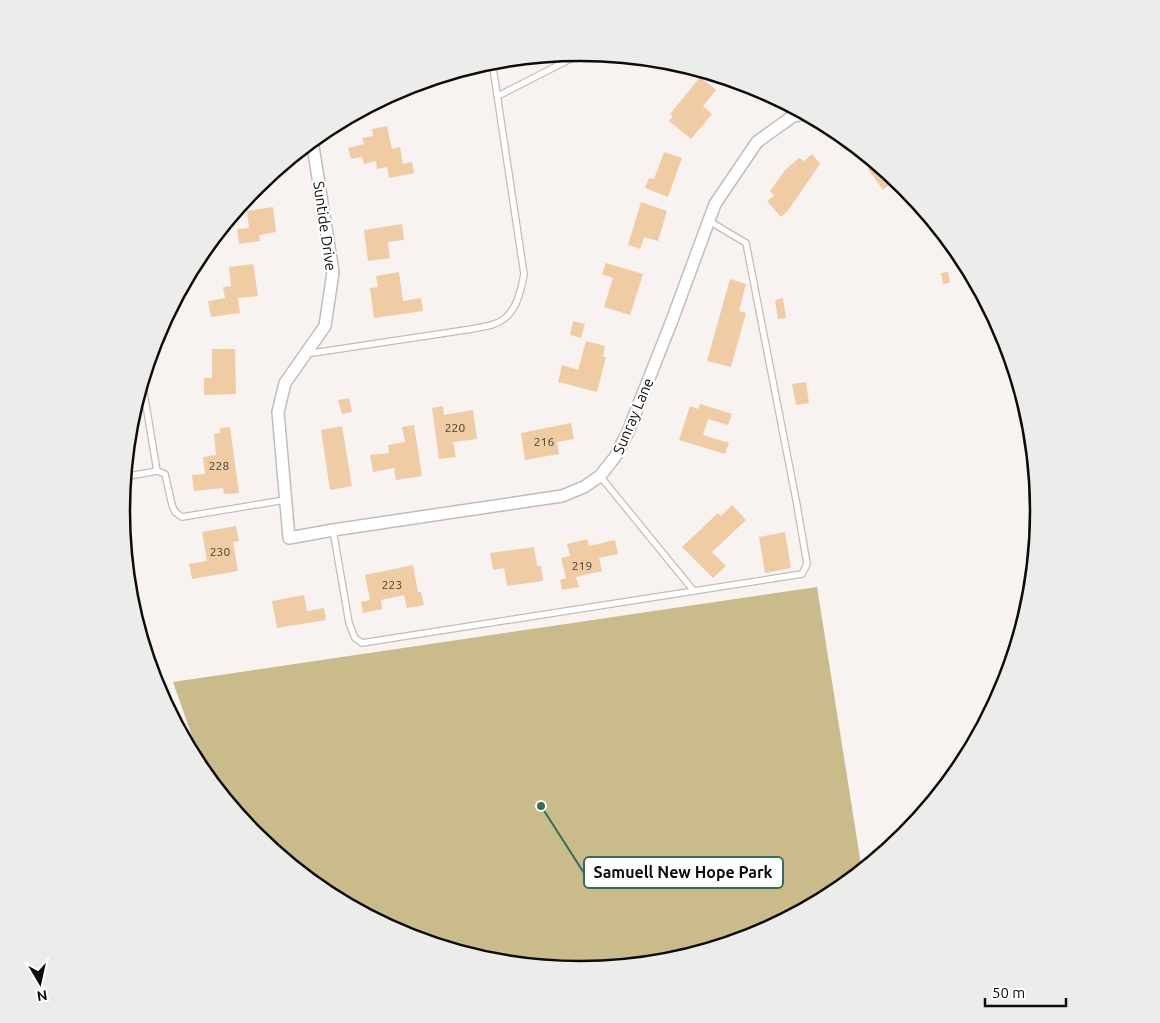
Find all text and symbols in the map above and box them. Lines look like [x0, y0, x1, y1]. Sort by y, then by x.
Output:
street label: Suntide Drive [310, 180, 340, 272]
street label: Sunray Lane [609, 375, 657, 457]
house number: 220 [445, 421, 465, 434]
house number: 216 [534, 435, 554, 448]
house number: 228 [209, 459, 229, 472]
house number: 230 [210, 545, 230, 558]
house number: 219 [572, 559, 592, 572]
house number: 223 [382, 578, 402, 591]
callout: Samuell New Hope Park [584, 857, 783, 888]
text: Samuell New Hope Park [593, 863, 773, 881]
north arrow [15, 958, 65, 1008]
scale bar [985, 976, 1066, 1008]
text: 50 m [992, 984, 1025, 1001]
text: N [36, 987, 48, 1005]

